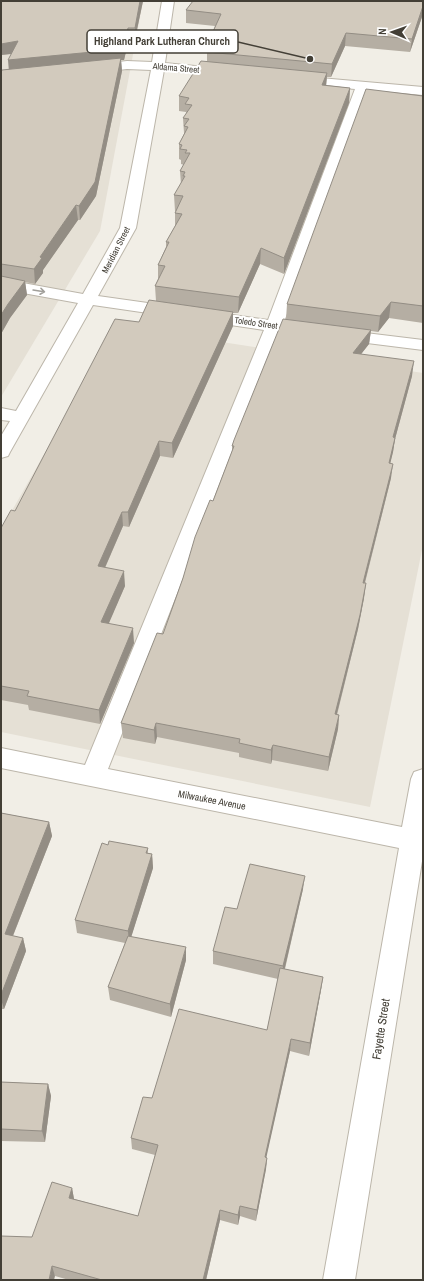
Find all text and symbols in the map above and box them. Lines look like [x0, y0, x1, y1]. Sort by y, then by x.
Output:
north arrow [372, 12, 412, 52]
text: N [375, 28, 389, 35]
callout: Highland Park Lutheran Church [87, 30, 238, 53]
text: Highland Park Lutheran Church [94, 34, 230, 48]
street label: Aldama Street [151, 60, 200, 76]
street label: Meridian Street [99, 225, 133, 275]
one-way arrow [33, 287, 46, 295]
street label: Toledo Street [234, 314, 278, 332]
street label: Milwaukee Avenue [177, 787, 247, 813]
street label: Fayette Street [368, 997, 394, 1061]

